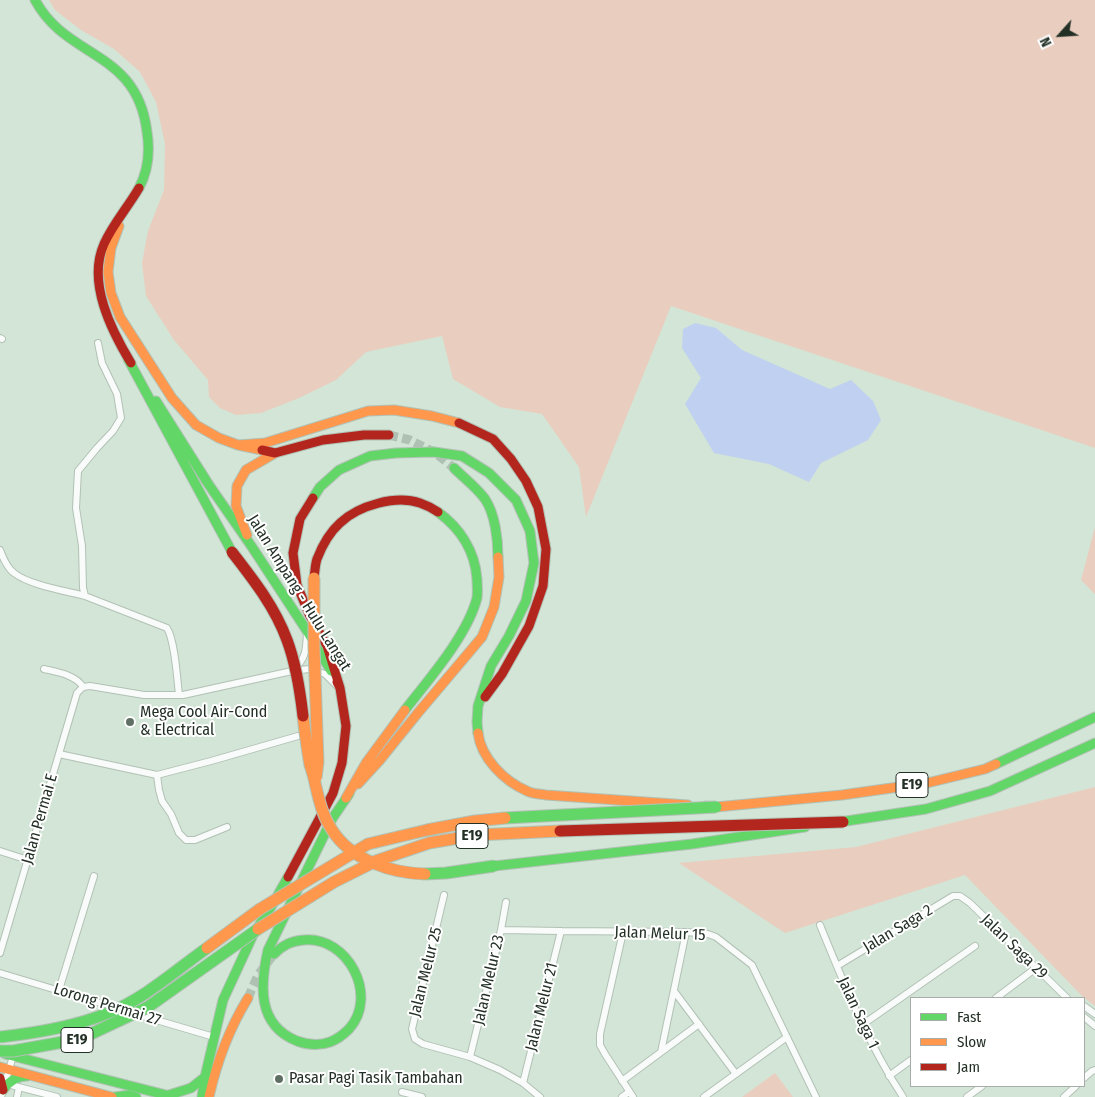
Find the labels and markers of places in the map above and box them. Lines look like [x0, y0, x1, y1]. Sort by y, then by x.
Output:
place label: Mega Cool Air-Cond & Electrical [140, 703, 267, 741]
marker: Mega Cool Air-Cond & Electrical [124, 716, 136, 728]
place label: Pasar Pagi Tasik Tambahan [289, 1069, 463, 1089]
marker: Pasar Pagi Tasik Tambahan [273, 1073, 285, 1085]

